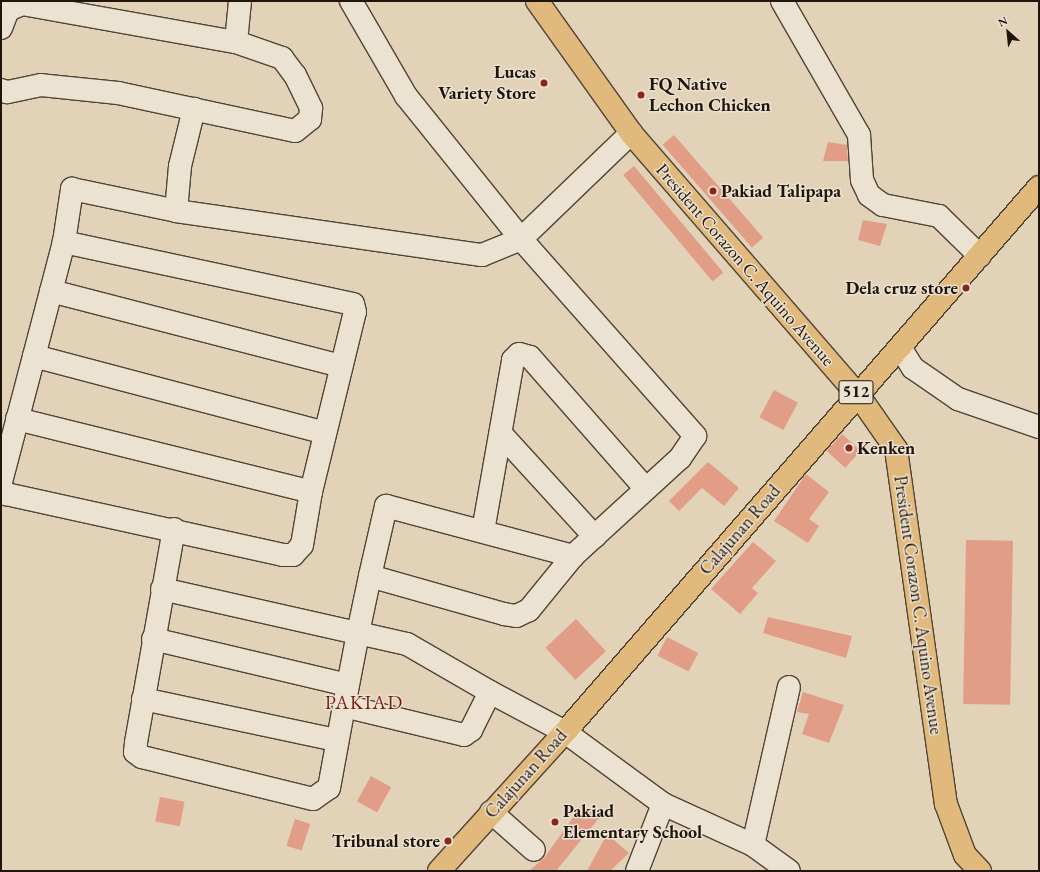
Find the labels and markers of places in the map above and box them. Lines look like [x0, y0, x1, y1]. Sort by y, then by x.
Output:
place label: Lucas Variety Store [438, 62, 536, 104]
place label: FQ Native Lechon Chicken [649, 74, 771, 116]
marker: Lucas Variety Store [539, 78, 549, 88]
marker: FQ Native Lechon Chicken [636, 90, 646, 100]
place label: Pakiad Talipapa [721, 180, 841, 202]
marker: Pakiad Talipapa [708, 186, 718, 196]
place label: Dela cruz store [846, 277, 958, 299]
marker: Dela cruz store [961, 283, 971, 293]
place label: Kenken [857, 437, 915, 459]
marker: Kenken [844, 443, 854, 453]
place label: Pakiad Elementary School [563, 801, 702, 844]
marker: Pakiad Elementary School [550, 817, 560, 827]
place label: Tribunal store [332, 830, 440, 852]
marker: Tribunal store [443, 836, 453, 846]

